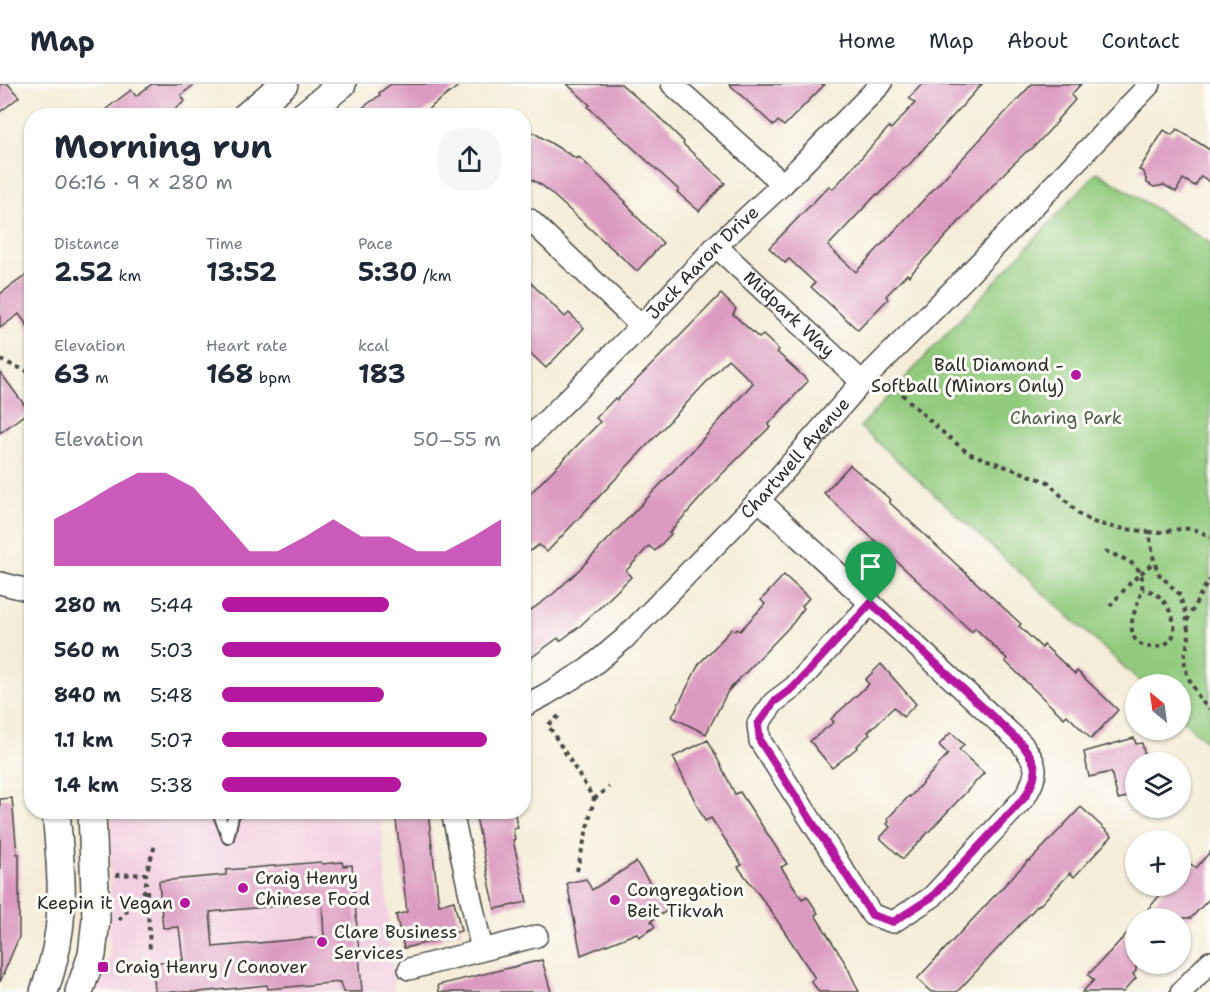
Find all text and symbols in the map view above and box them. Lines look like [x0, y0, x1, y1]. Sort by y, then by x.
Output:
text: Map [30, 22, 95, 60]
text: Home [838, 27, 896, 55]
text: Map [929, 27, 974, 55]
text: About [1007, 27, 1068, 55]
text: Contact [1101, 27, 1180, 55]
text: Morning run [54, 124, 272, 169]
button: share [438, 128, 501, 191]
text: 06:16 · 9 × 280 m [54, 169, 233, 195]
street label: Jack Aaron Drive [641, 200, 764, 325]
text: Distance [54, 233, 120, 254]
text: Time [206, 233, 243, 254]
text: Pace [358, 233, 393, 254]
text: 2.52 [54, 254, 113, 289]
text: 13:52 [206, 254, 277, 289]
text: 5:30 [358, 254, 417, 289]
text: km [113, 265, 141, 286]
text: /km [417, 265, 452, 286]
street label: Midpark Way [738, 266, 840, 363]
text: Elevation [54, 335, 126, 356]
text: Heart rate [206, 335, 288, 356]
text: kcal [358, 335, 389, 356]
place label: Ball Diamond - Softball (Minors Only) [871, 353, 1064, 398]
text: 63 [54, 356, 90, 391]
text: 168 [206, 356, 253, 391]
text: 183 [358, 356, 406, 391]
text: m [90, 367, 109, 388]
text: bpm [253, 367, 291, 388]
marker: Ball Diamond - Softball (Minors Only) [1069, 368, 1083, 382]
street label: Chartwell Avenue [735, 392, 855, 524]
park label: Charing Park [1010, 406, 1122, 430]
text: Elevation [54, 426, 144, 452]
text: 50–55 m [413, 426, 501, 452]
pin [845, 541, 896, 603]
icon: arrive [854, 550, 887, 583]
text: 280 m [54, 592, 121, 618]
text: 5:44 [150, 592, 193, 618]
text: 560 m [54, 637, 120, 663]
text: 5:03 [150, 637, 193, 663]
north arrow [1125, 674, 1191, 740]
map controls [1125, 674, 1191, 974]
text: 840 m [54, 682, 121, 708]
text: 5:48 [150, 682, 193, 708]
text: 1.1 km [54, 727, 113, 753]
text: 5:07 [150, 727, 193, 753]
button: layers [1125, 752, 1191, 818]
text: 1.4 km [54, 772, 119, 798]
text: 5:38 [150, 772, 193, 798]
button: + [1125, 830, 1191, 896]
place label: Craig Henry Chinese Food [255, 866, 370, 911]
place label: Congregation Beit Tikvah [627, 878, 744, 923]
marker: Craig Henry Chinese Food [236, 881, 250, 895]
place label: Keepin it Vegan [37, 891, 173, 915]
marker: Congregation Beit Tikvah [608, 893, 622, 907]
marker: Keepin it Vegan [178, 896, 192, 910]
button: − [1125, 908, 1191, 974]
place label: Clare Business Services [334, 920, 457, 965]
marker: Clare Business Services [315, 935, 329, 949]
place label: Craig Henry / Conover [115, 955, 308, 979]
marker: Craig Henry / Conover [96, 960, 110, 974]

